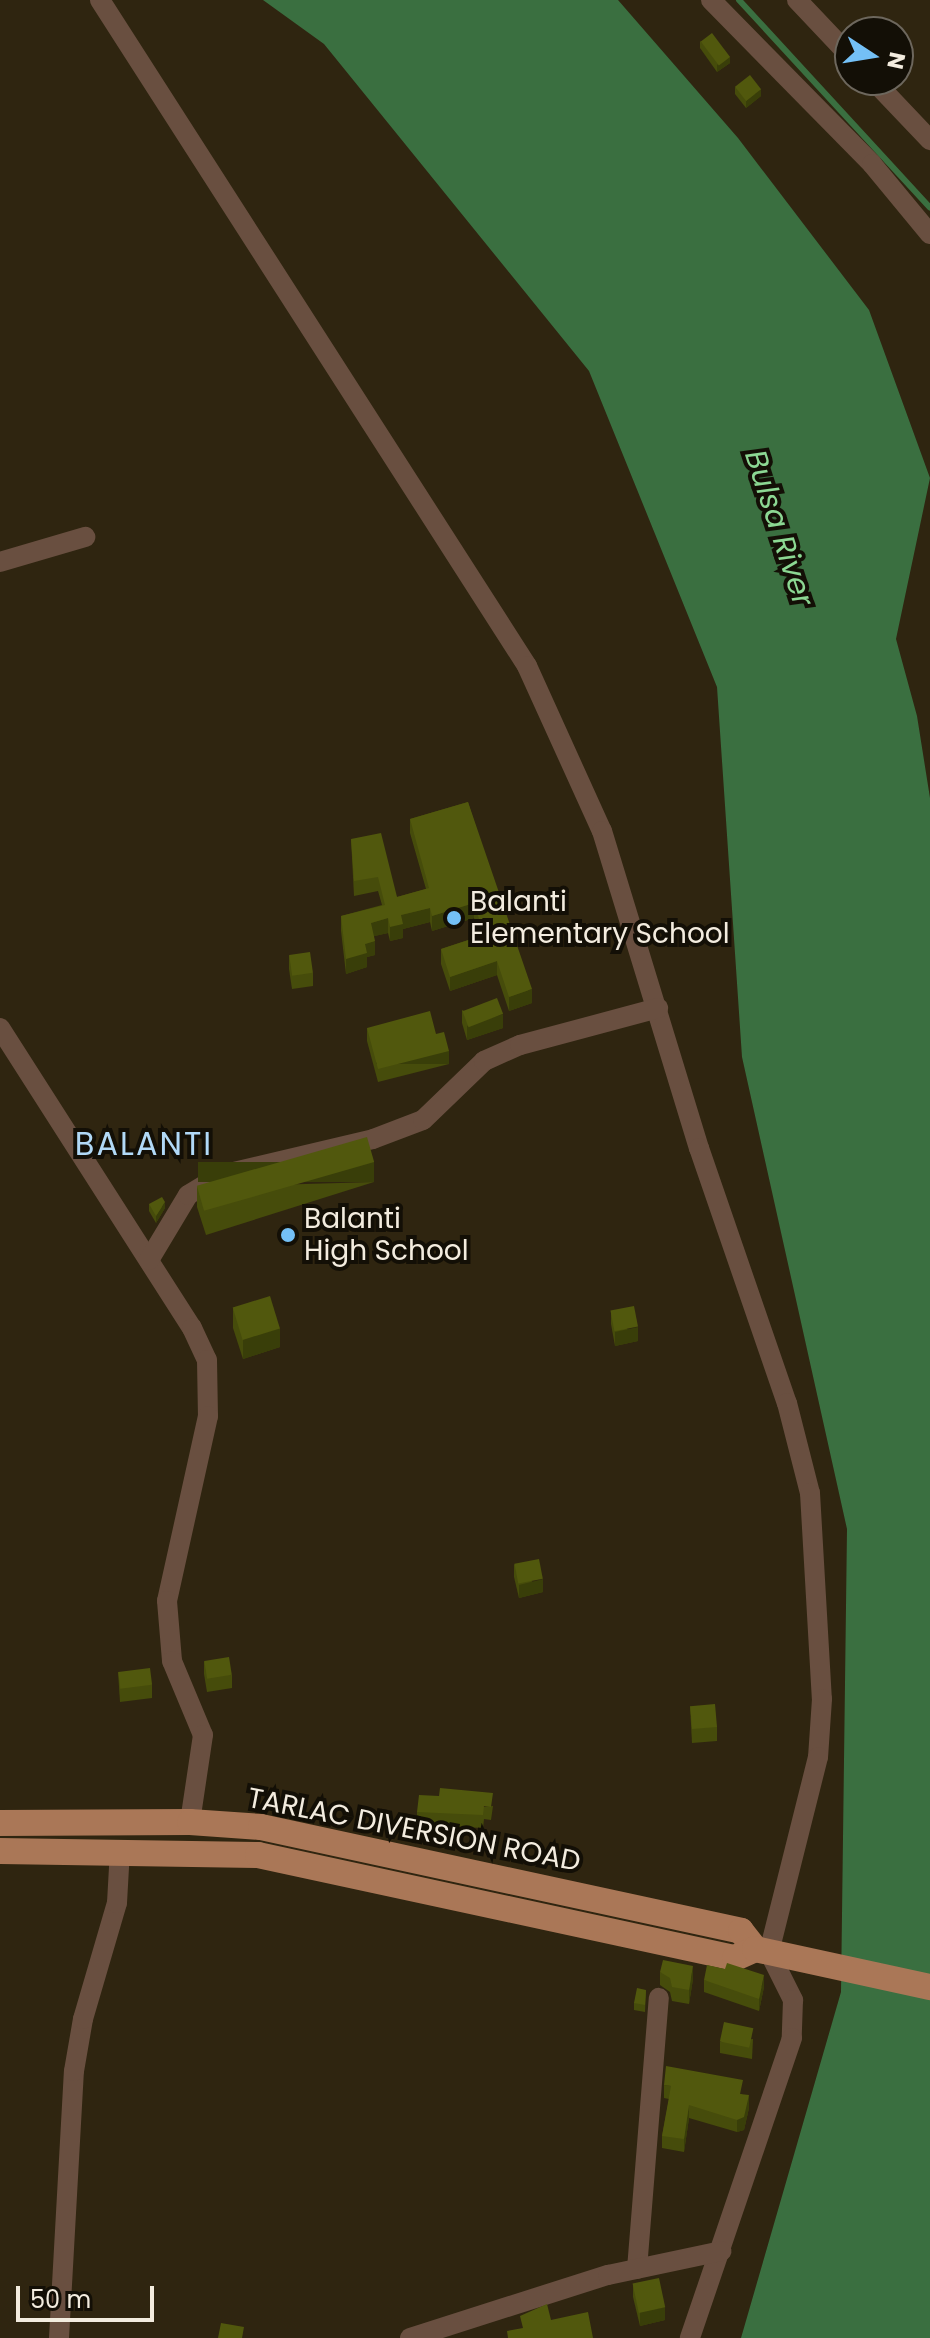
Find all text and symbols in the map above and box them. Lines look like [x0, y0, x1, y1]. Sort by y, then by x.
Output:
north arrow [834, 16, 914, 96]
text: N [879, 49, 913, 72]
water label: Bulsa River [737, 445, 821, 611]
place label: Balanti Elementary School [470, 885, 730, 951]
marker: Balanti Elementary School [445, 909, 463, 927]
district label: BALANTI [75, 1125, 213, 1163]
place label: Balanti High School [304, 1202, 469, 1268]
marker: Balanti High School [279, 1226, 297, 1244]
street label: TARLAC DIVERSION ROAD [245, 1781, 583, 1879]
scale bar [20, 2270, 158, 2320]
text: 50 m [30, 2283, 91, 2316]

